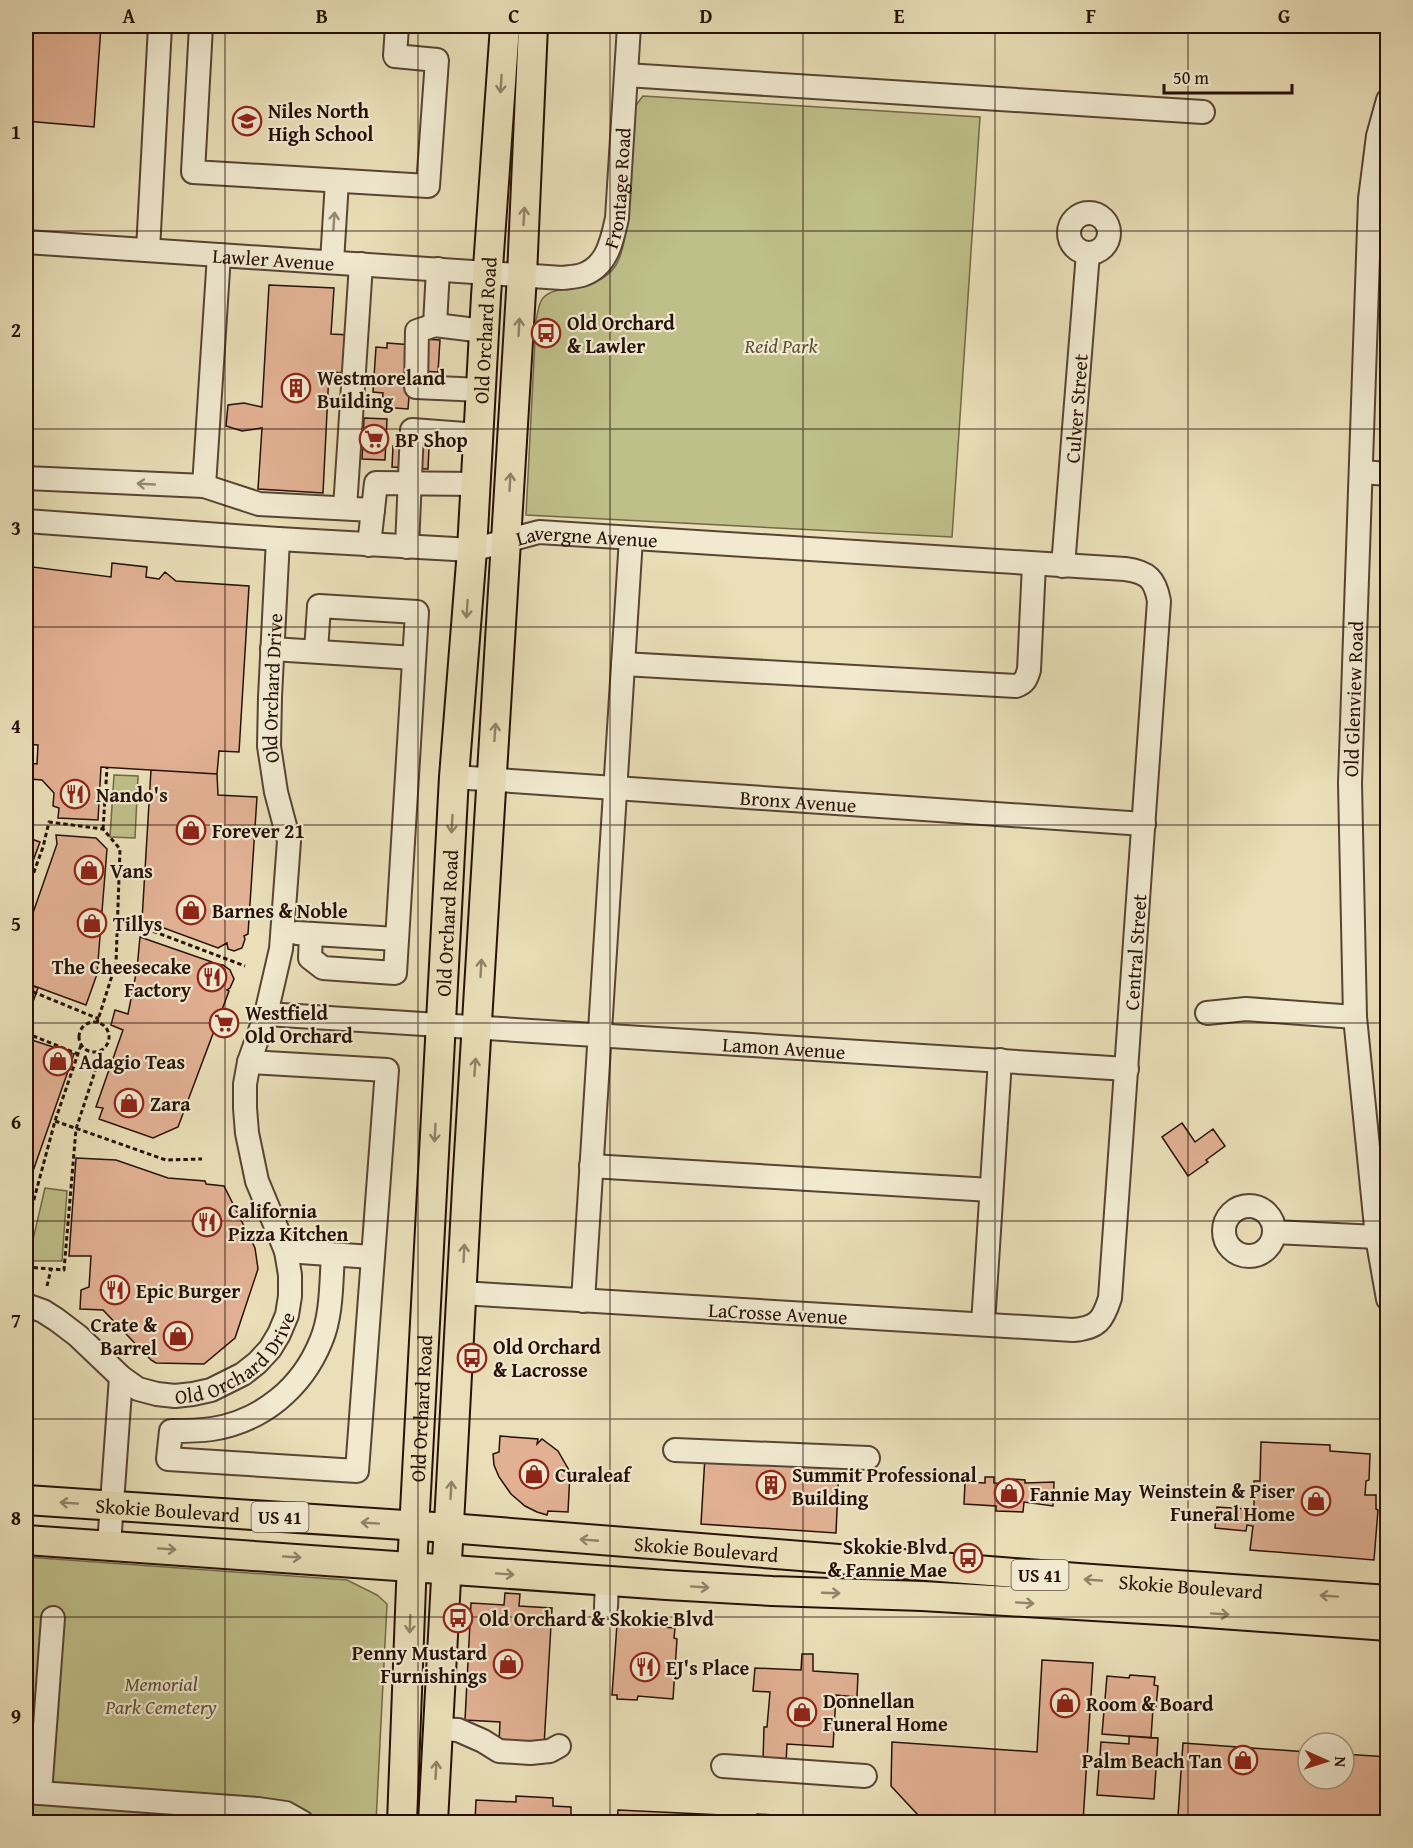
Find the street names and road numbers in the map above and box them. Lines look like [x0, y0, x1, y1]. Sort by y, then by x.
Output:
street label: Frontage Road [595, 126, 637, 252]
street label: Lawler Avenue [211, 240, 335, 277]
street label: Old Orchard Road [466, 256, 503, 405]
street label: Culver Street [1057, 353, 1094, 464]
street label: Lavergne Avenue [512, 517, 659, 554]
street label: Old Orchard Drive [255, 613, 289, 765]
street label: Old Glenview Road [1336, 620, 1370, 778]
street label: Bronx Avenue [739, 782, 857, 819]
street label: Old Orchard Road [428, 848, 465, 997]
street label: Central Street [1116, 893, 1154, 1011]
street label: Lamon Avenue [722, 1029, 846, 1065]
street label: LaCrosse Avenue [708, 1295, 848, 1331]
street label: Old Orchard Drive [173, 1307, 301, 1410]
street label: Old Orchard Road [402, 1334, 439, 1483]
street label: Skokie Boulevard [95, 1490, 241, 1529]
road number: US 41 [252, 1502, 308, 1532]
street label: Skokie Boulevard [633, 1528, 780, 1569]
road number: US 41 [1012, 1560, 1068, 1590]
street label: Skokie Boulevard [1118, 1566, 1264, 1606]

